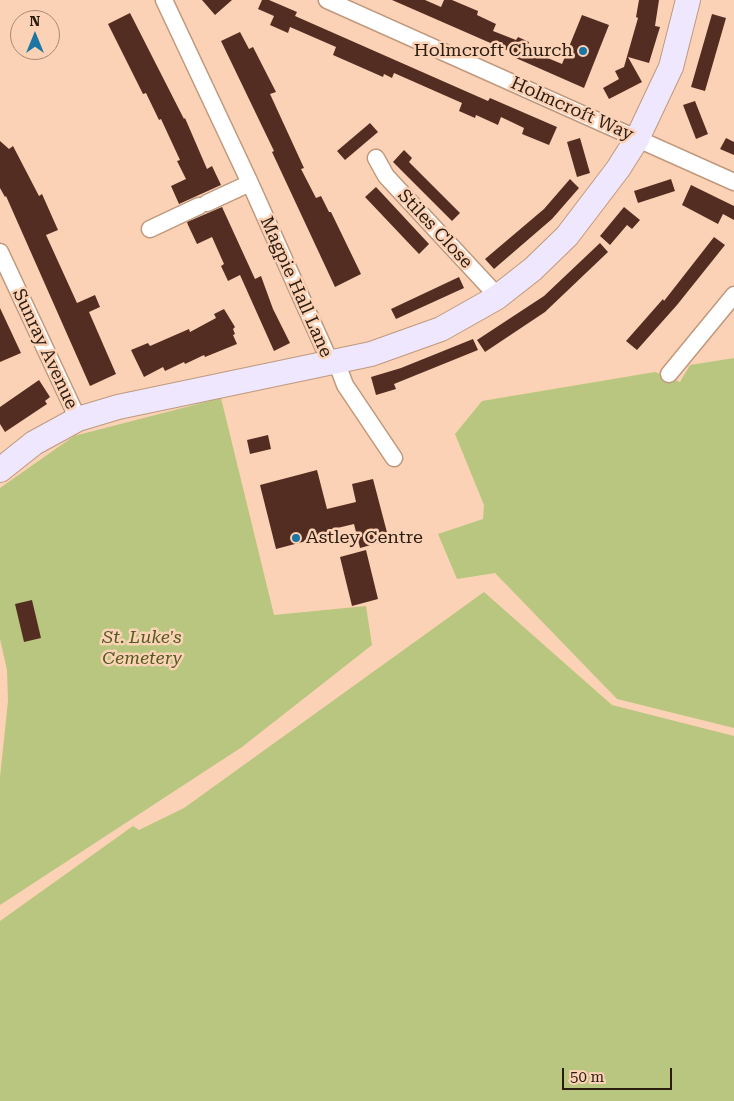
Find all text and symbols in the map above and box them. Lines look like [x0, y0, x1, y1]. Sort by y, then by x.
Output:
north arrow [10, 10, 60, 60]
text: N [30, 13, 40, 29]
place label: Holmcroft Church [414, 40, 573, 62]
marker: Holmcroft Church [577, 45, 589, 57]
street label: Holmcroft Way [507, 72, 637, 146]
street label: Stiles Close [393, 185, 477, 273]
street label: Magpie Hall Lane [255, 213, 337, 361]
street label: Sunray Avenue [8, 285, 82, 413]
place label: Astley Centre [306, 527, 423, 549]
marker: Astley Centre [290, 532, 302, 544]
park label: St. Luke's Cemetery [102, 627, 182, 670]
scale bar [564, 1058, 674, 1090]
text: 50 m [570, 1068, 604, 1086]

